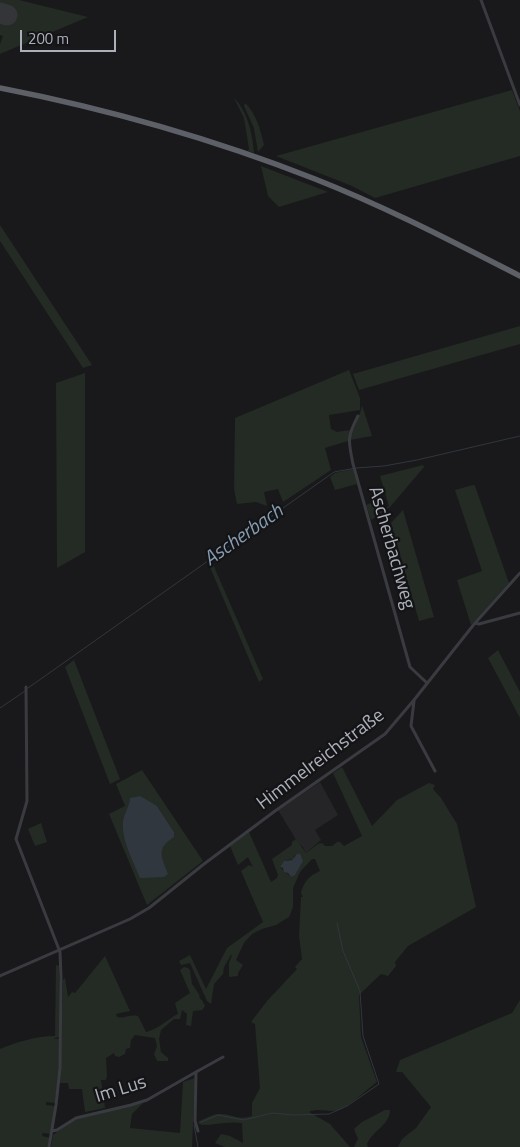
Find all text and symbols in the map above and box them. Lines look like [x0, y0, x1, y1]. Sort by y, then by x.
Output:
scale bar [22, 20, 119, 52]
text: 200 m [28, 27, 69, 50]
street label: Ascherbachweg [363, 484, 419, 612]
water label: Ascherbach [200, 500, 288, 572]
street label: Himmelreichstraße [253, 705, 389, 815]
street label: Im Lus [92, 1071, 150, 1109]

